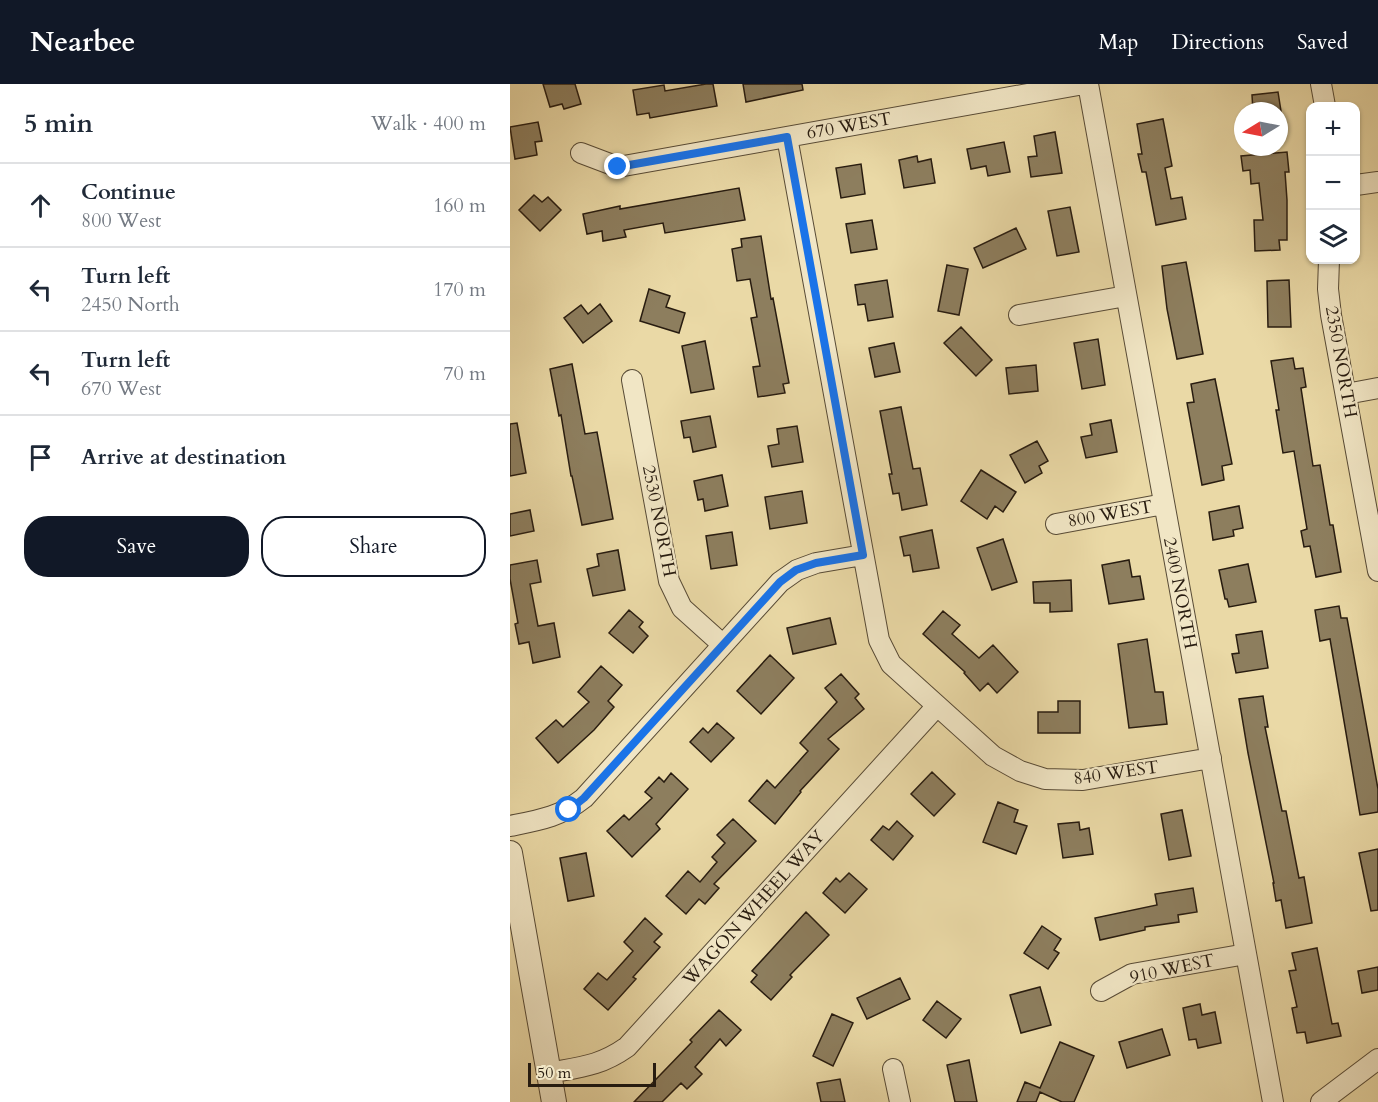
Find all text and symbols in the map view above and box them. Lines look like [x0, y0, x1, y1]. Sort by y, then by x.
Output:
text: Nearbee [30, 23, 135, 61]
text: Map [1098, 28, 1138, 57]
text: Directions [1171, 28, 1264, 57]
text: Saved [1297, 28, 1348, 57]
north arrow [1234, 102, 1288, 156]
map controls [1306, 102, 1360, 264]
button: + [1306, 102, 1360, 156]
text: 5 min [24, 106, 93, 141]
street label: 670 WEST [805, 106, 893, 146]
text: Walk · 400 m [371, 110, 486, 137]
route end [604, 153, 630, 179]
button: − [1306, 156, 1360, 210]
text: Continue [81, 177, 176, 207]
icon: ahead [24, 189, 57, 222]
text: 160 m [433, 192, 486, 219]
text: 800 West [81, 207, 161, 234]
button: layers [1306, 210, 1360, 264]
text: Turn left [81, 261, 170, 291]
icon: left [24, 273, 57, 306]
text: 170 m [433, 276, 486, 303]
text: 2450 North [81, 291, 180, 318]
street label: 2350 NORTH [1319, 304, 1363, 420]
text: Turn left [81, 345, 170, 375]
icon: left [24, 357, 57, 390]
text: 70 m [443, 360, 486, 387]
text: 670 West [81, 375, 161, 402]
icon: arrive [24, 441, 57, 474]
text: Arrive at destination [81, 442, 286, 472]
street label: 2530 NORTH [636, 463, 682, 579]
street label: 800 WEST [1066, 494, 1154, 534]
button: Save [24, 516, 249, 577]
button: Share [261, 516, 486, 577]
street label: 2400 NORTH [1157, 535, 1203, 651]
street label: 840 WEST [1072, 755, 1160, 791]
route start [555, 796, 581, 822]
street label: WAGON WHEEL WAY [677, 824, 831, 992]
street label: 910 WEST [1127, 948, 1217, 990]
scale bar [528, 1060, 656, 1088]
text: 50 m [537, 1062, 571, 1084]

